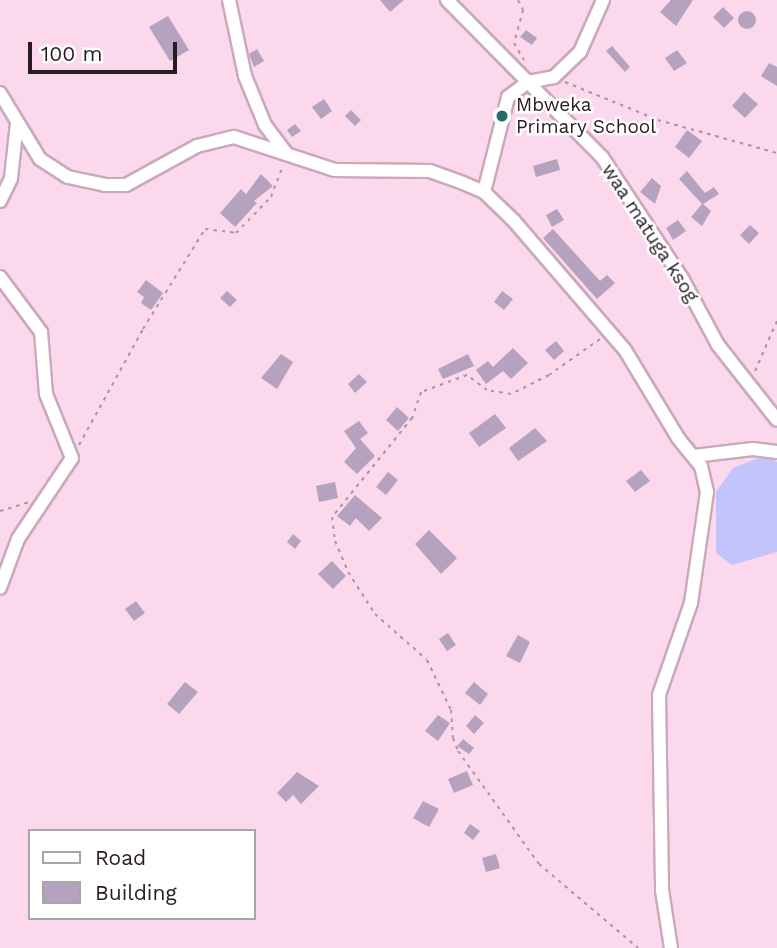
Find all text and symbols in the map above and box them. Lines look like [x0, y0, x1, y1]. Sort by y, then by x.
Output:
scale bar [32, 28, 180, 72]
text: 100 m [41, 41, 103, 66]
place label: Mbweka Primary School [516, 94, 656, 138]
marker: Mbweka Primary School [494, 108, 510, 124]
street label: waa matuga ksog [597, 159, 703, 307]
legend [28, 829, 256, 920]
text: Road [95, 845, 146, 870]
text: Building [95, 880, 177, 905]

